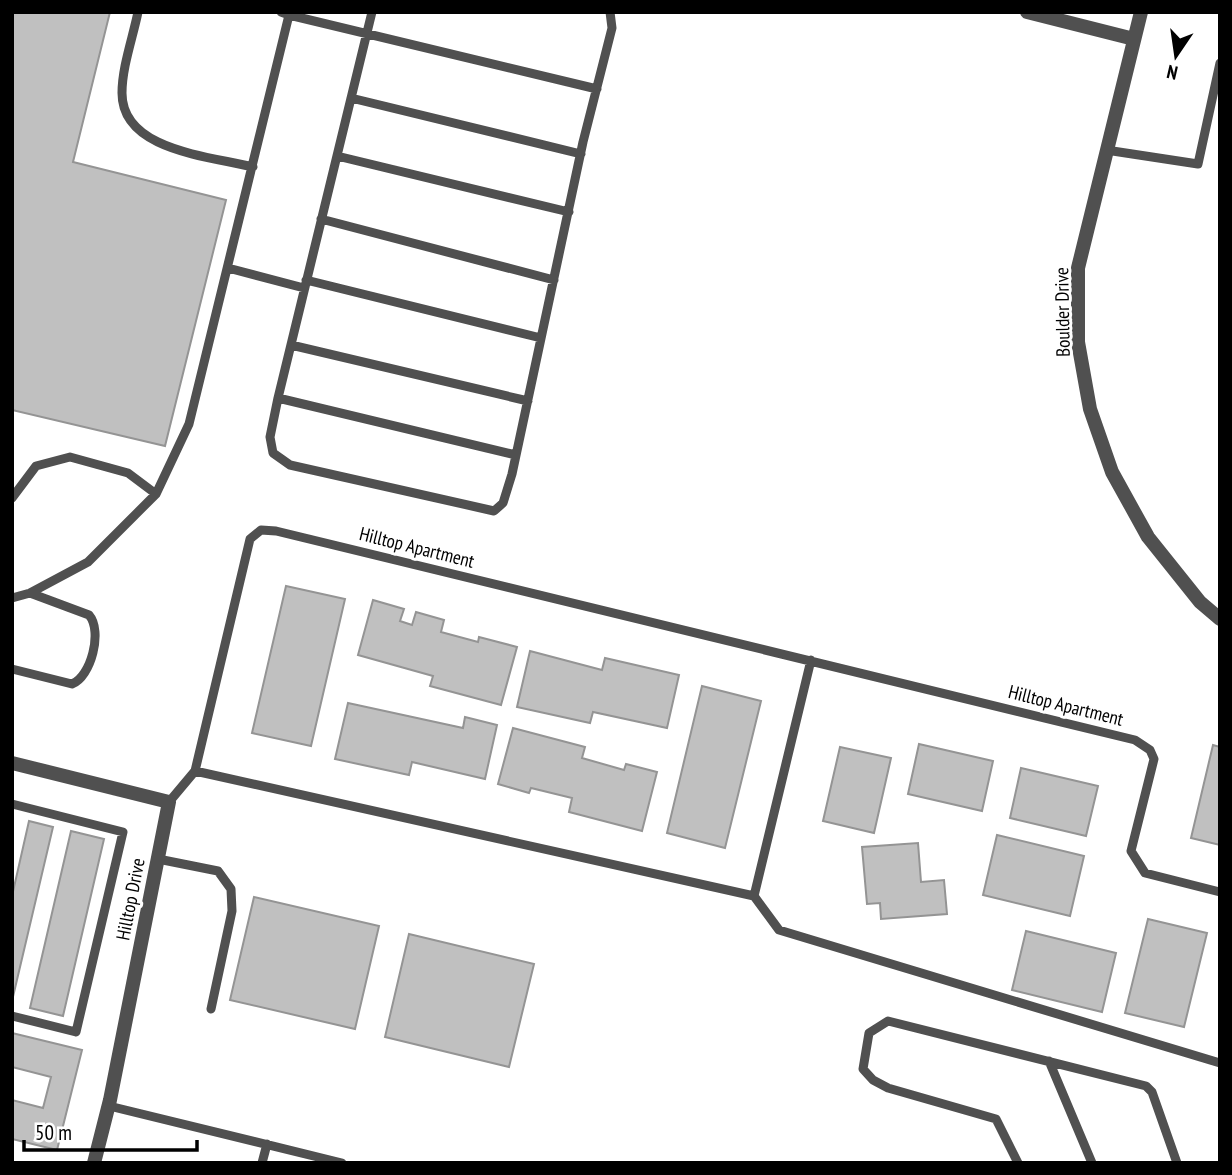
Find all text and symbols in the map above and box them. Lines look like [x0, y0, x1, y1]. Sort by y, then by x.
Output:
north arrow [1141, 21, 1211, 91]
text: N [1164, 60, 1180, 85]
street label: Boulder Drive [1049, 267, 1075, 357]
street label: Hilltop Apartment [357, 521, 478, 573]
street label: Hilltop Apartment [1006, 679, 1127, 731]
street label: Hilltop Drive [110, 856, 150, 942]
scale bar [24, 1108, 198, 1152]
text: 50 m [35, 1119, 72, 1146]

